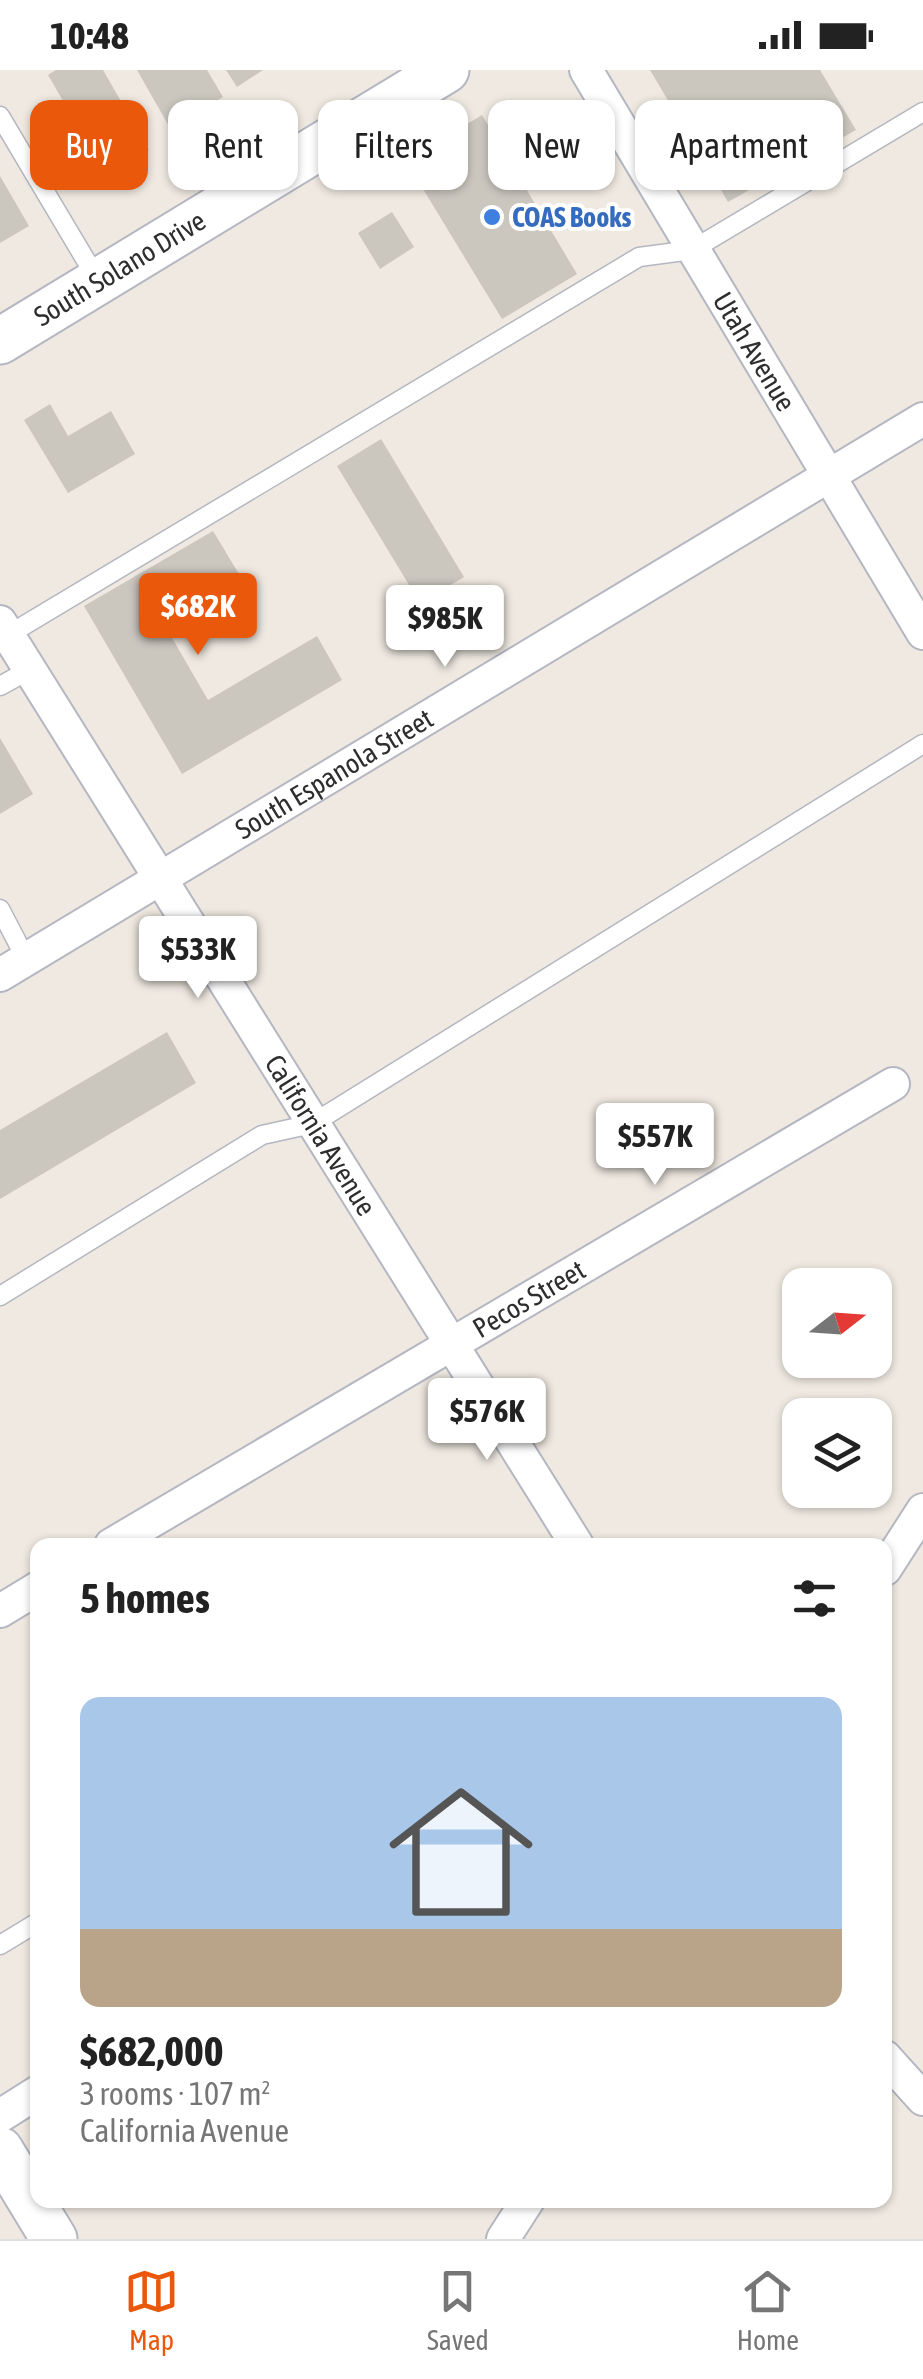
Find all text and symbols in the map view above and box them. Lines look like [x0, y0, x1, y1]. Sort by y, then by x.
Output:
text: 10:48 [50, 14, 129, 57]
chip: Buy [30, 100, 148, 190]
chip: Rent [168, 100, 298, 190]
chip: Filters [318, 100, 468, 190]
chip: New [488, 100, 615, 190]
chip: Apartment [635, 100, 843, 190]
place label: COAS Books [512, 201, 632, 233]
street label: South Solano Drive [28, 204, 211, 332]
marker: COAS Books [481, 206, 503, 228]
street label: Utah Avenue [707, 286, 802, 417]
pin: $682K [128, 573, 268, 658]
pin: $985K [375, 585, 515, 670]
text: $682K [161, 587, 235, 624]
text: $985K [408, 599, 482, 636]
street label: South Espanola Street [230, 702, 439, 845]
pin: $533K [128, 916, 268, 1001]
text: $533K [161, 930, 235, 967]
street label: California Avenue [259, 1049, 383, 1221]
pin: $557K [585, 1103, 725, 1188]
text: $557K [618, 1117, 692, 1154]
street label: Pecos Street [467, 1253, 591, 1344]
north arrow [782, 1268, 892, 1378]
map controls [782, 1268, 892, 1508]
pin: $576K [417, 1378, 557, 1463]
text: $576K [450, 1392, 524, 1429]
button: layers [782, 1398, 892, 1508]
icon: filters [787, 1571, 842, 1626]
text: 5 homes [80, 1574, 210, 1622]
icon: home [371, 1762, 551, 1942]
text: $682,000 [80, 2027, 224, 2075]
text: 3 rooms · 107 m² [80, 2075, 270, 2112]
text: California Avenue [80, 2112, 289, 2149]
tab: Map [124, 2264, 179, 2356]
tab: Saved [427, 2264, 489, 2356]
tab: Home [737, 2264, 799, 2356]

